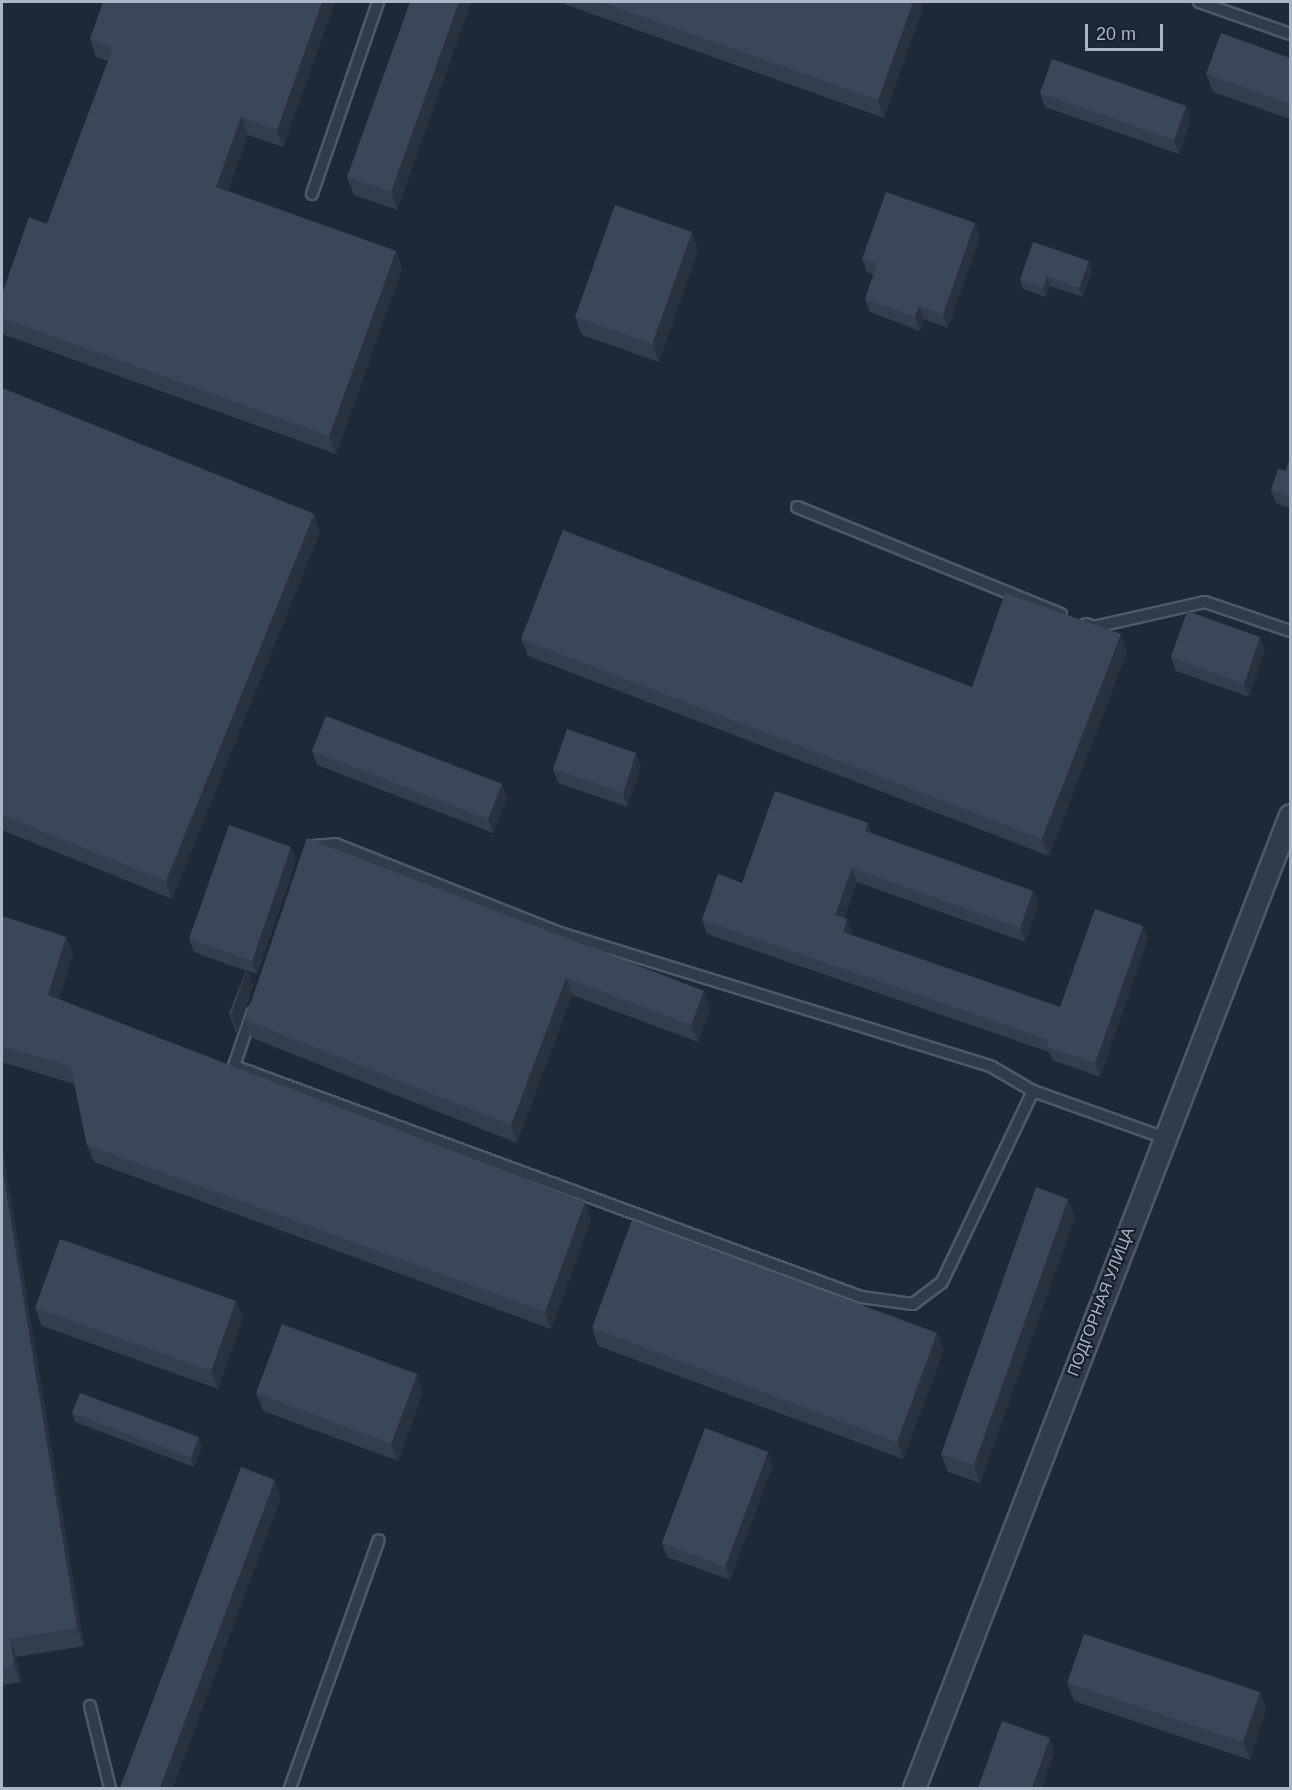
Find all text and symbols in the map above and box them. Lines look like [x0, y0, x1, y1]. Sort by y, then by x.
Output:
scale bar [1088, 12, 1166, 50]
text: 20 m [1096, 24, 1136, 44]
street label: ПОДГОРНАЯ УЛИЦА [1064, 1225, 1138, 1379]

